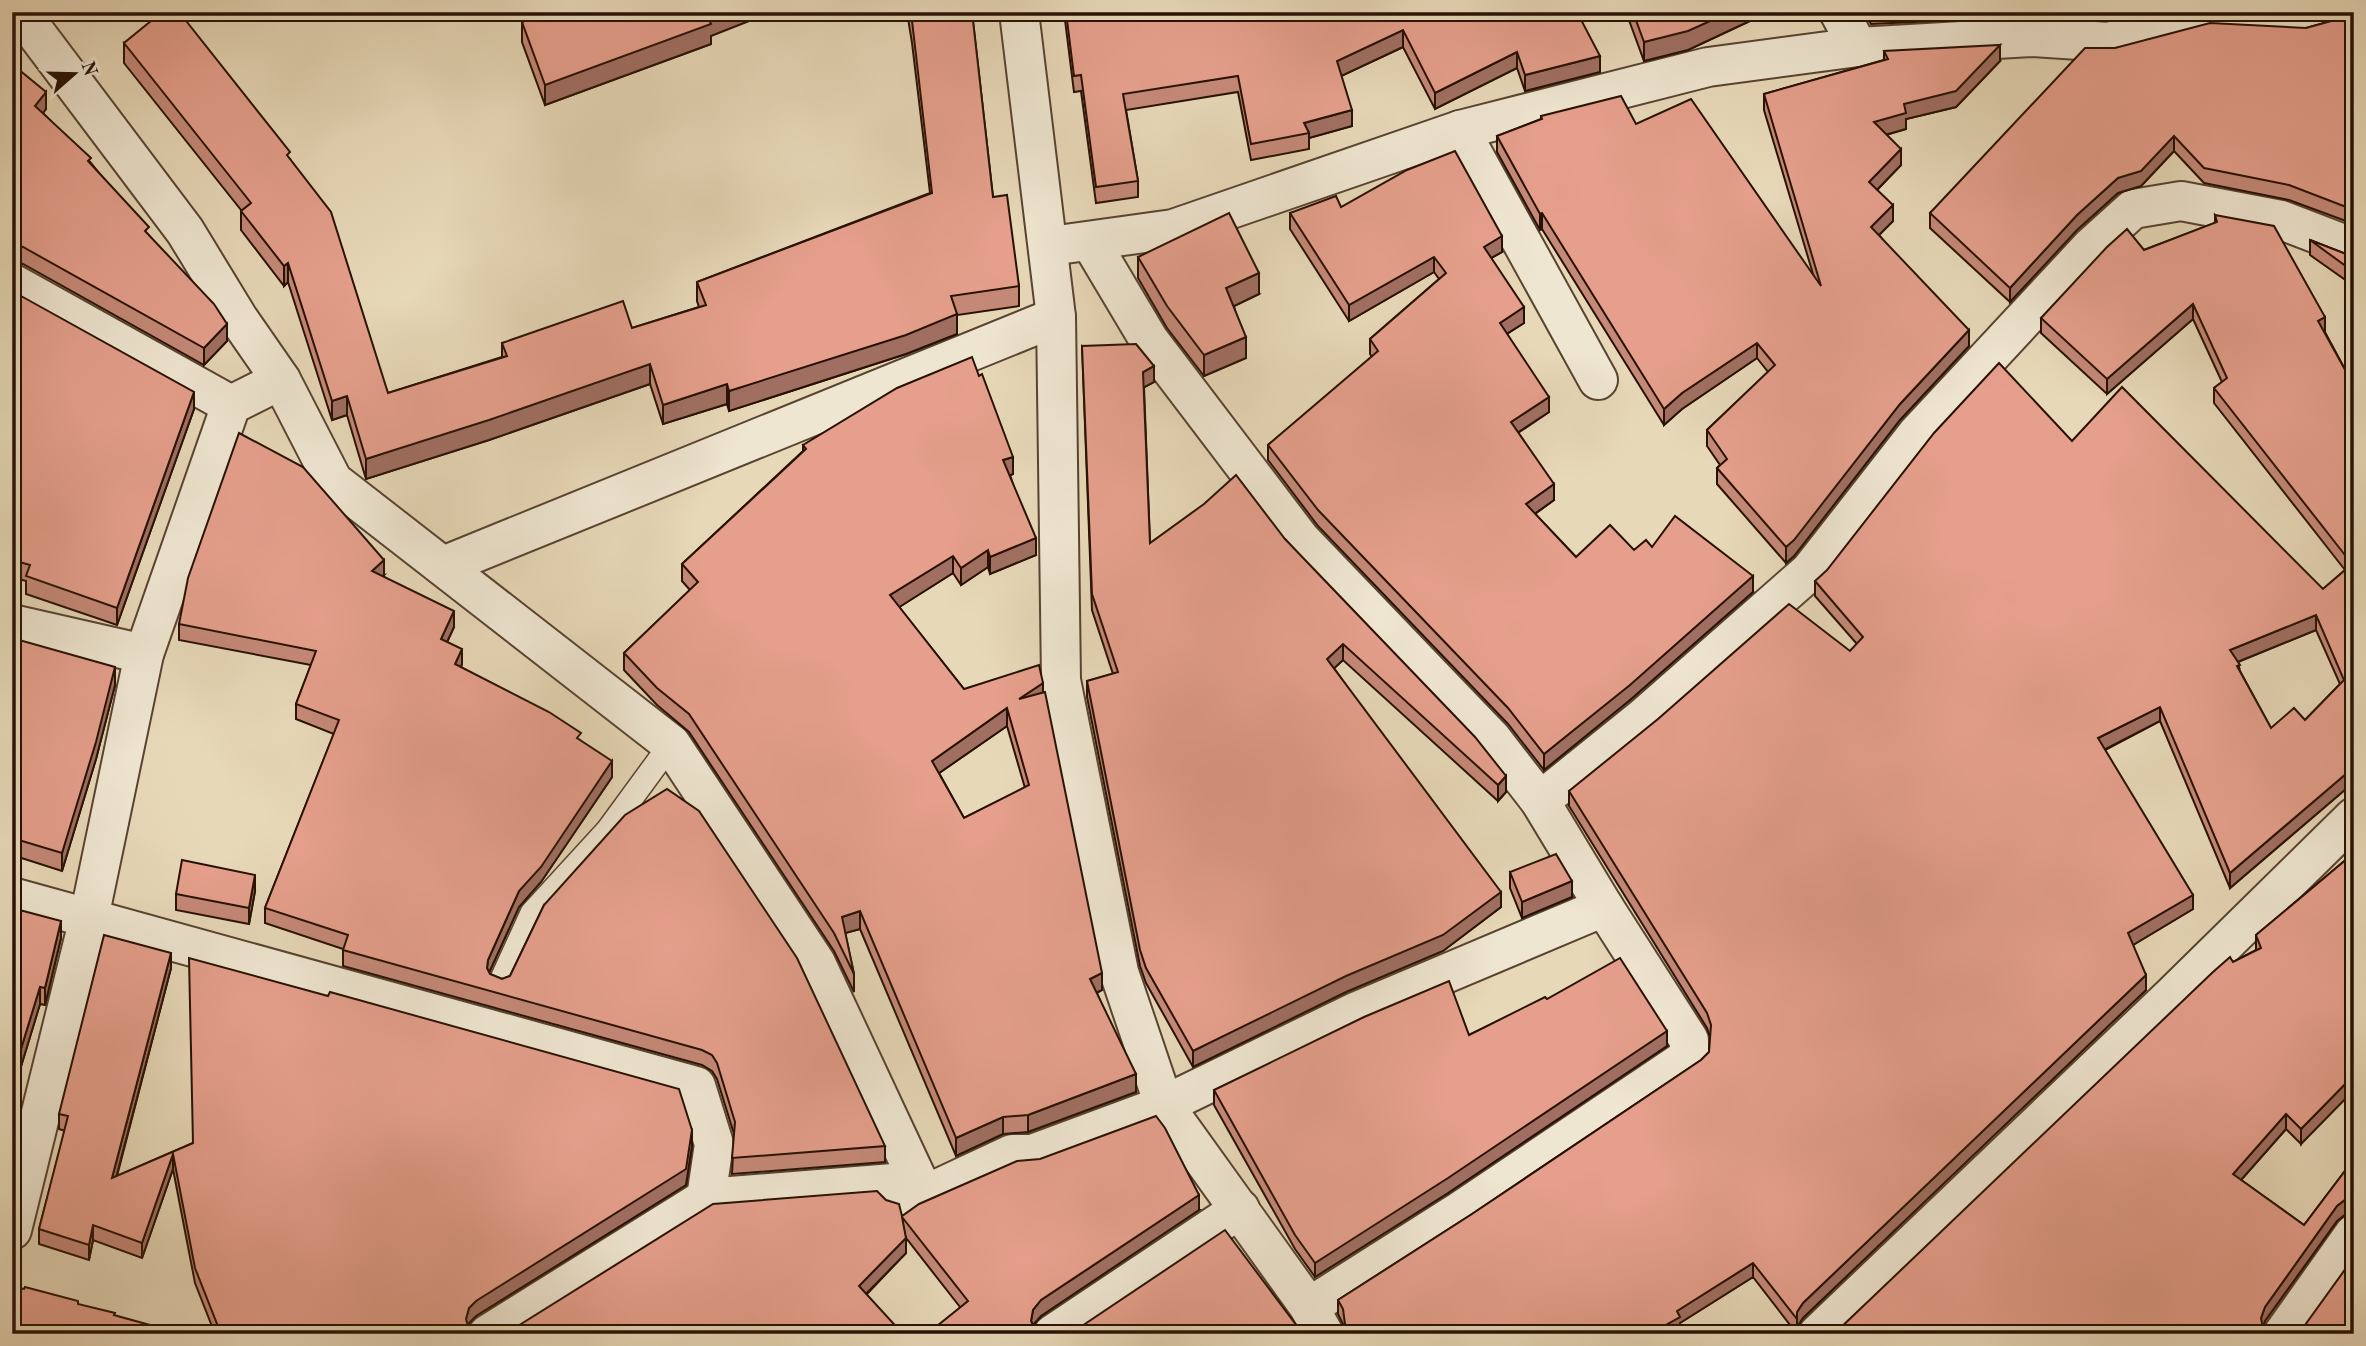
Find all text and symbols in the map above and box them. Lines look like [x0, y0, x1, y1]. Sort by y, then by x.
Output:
north arrow [38, 38, 108, 108]
text: N [76, 59, 99, 80]

